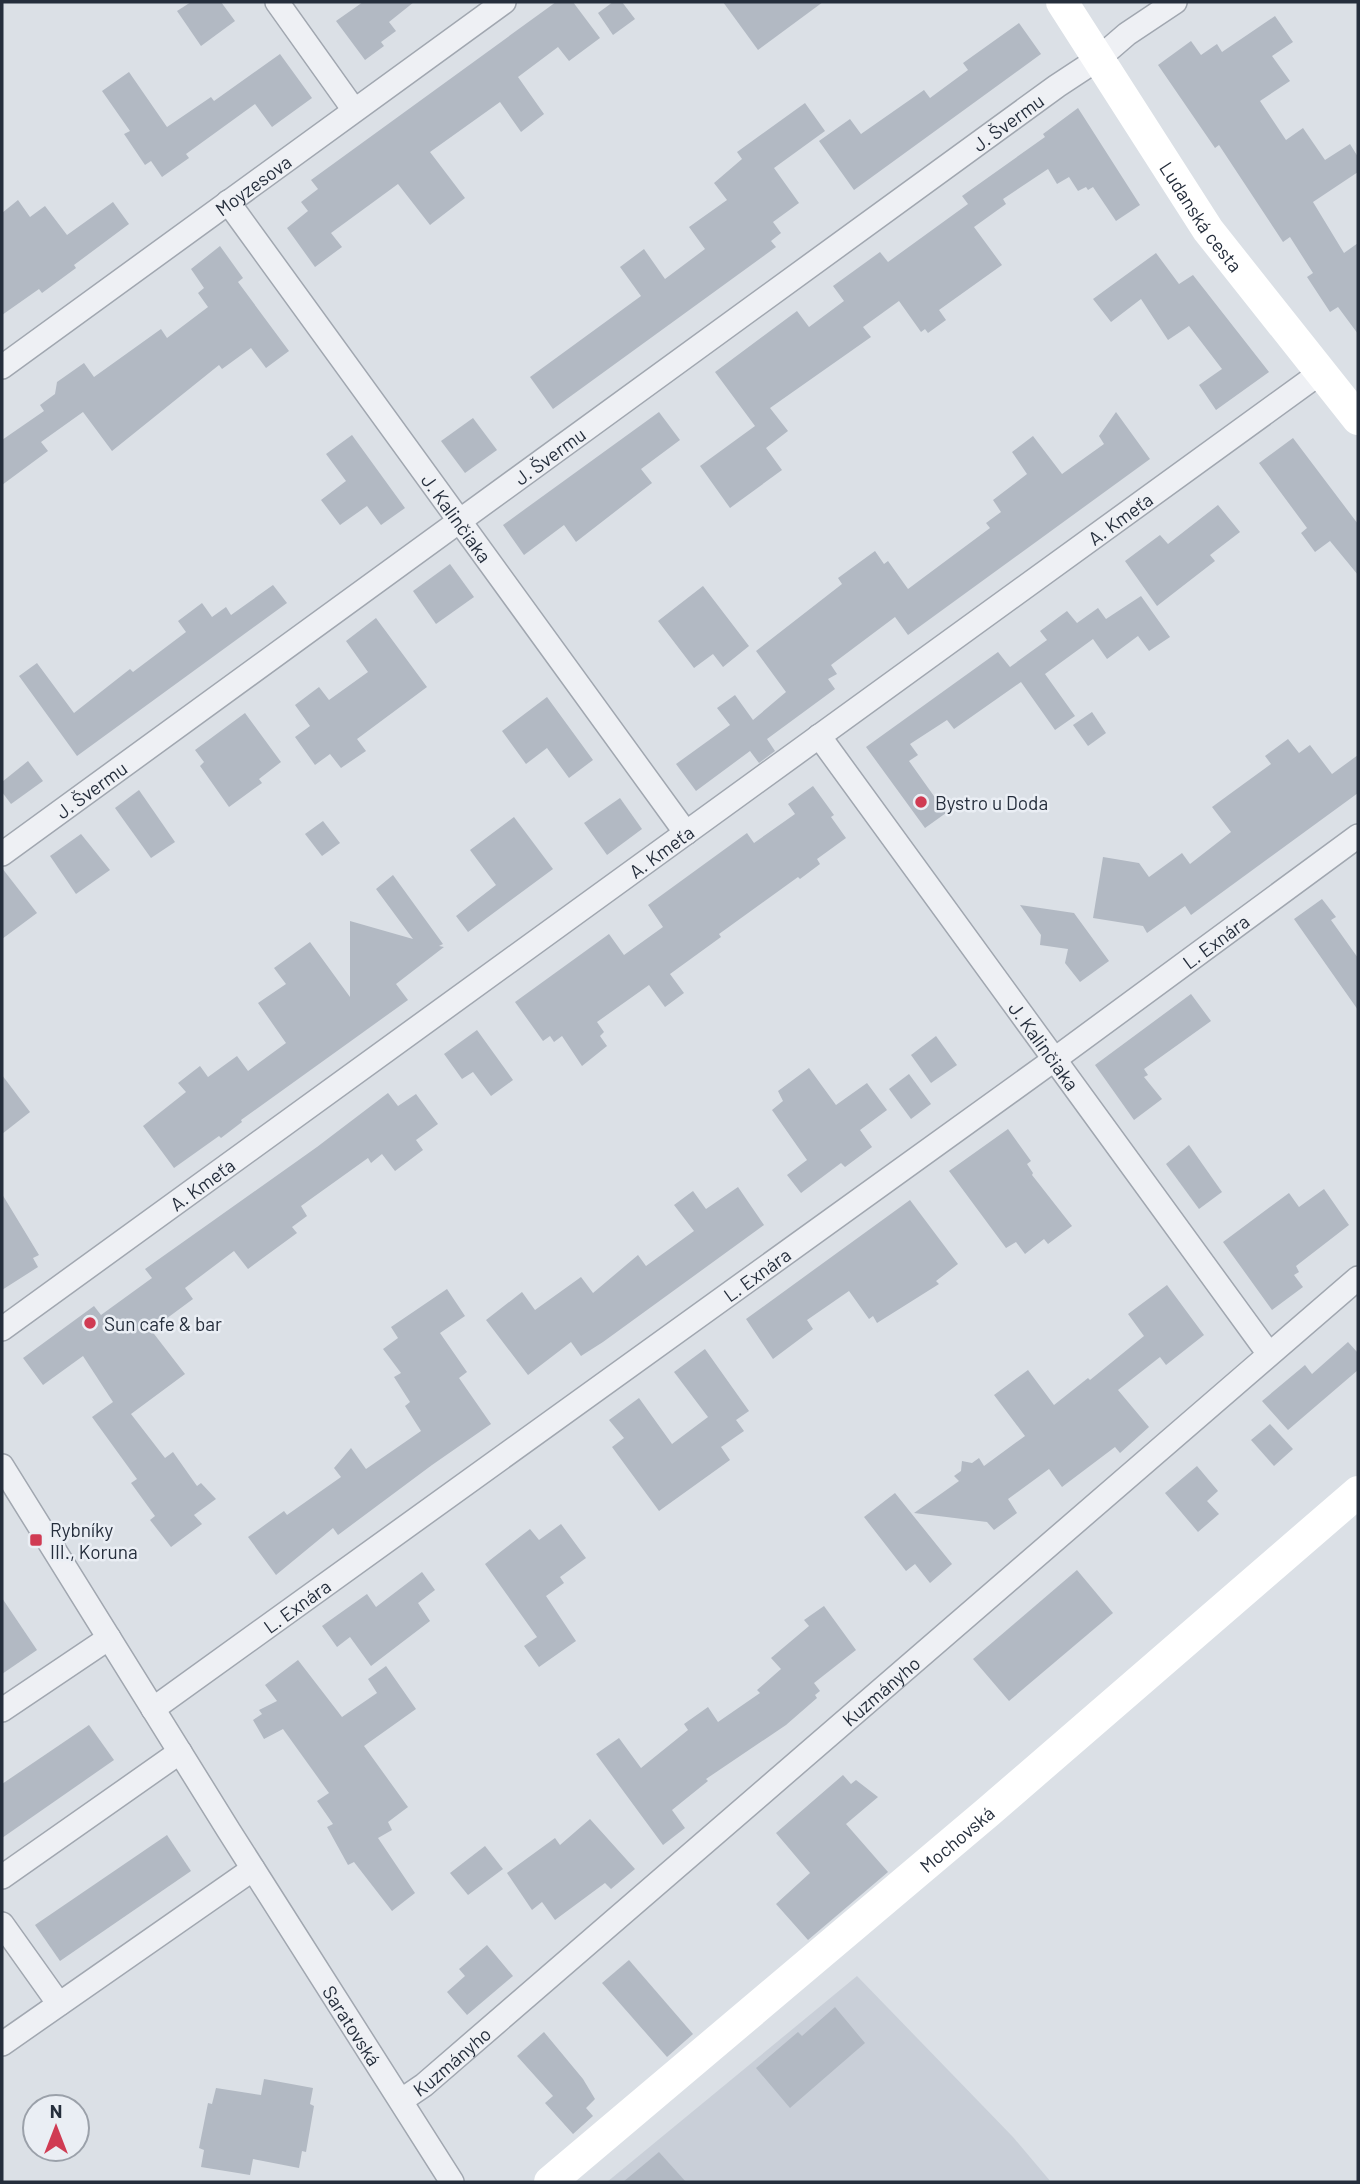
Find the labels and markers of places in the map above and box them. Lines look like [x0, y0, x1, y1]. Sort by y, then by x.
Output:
place label: Bystro u Doda [935, 791, 1048, 814]
marker: Bystro u Doda [913, 794, 929, 810]
place label: Sun cafe & bar [104, 1312, 222, 1335]
marker: Sun cafe & bar [82, 1315, 98, 1331]
place label: Rybníky III., Koruna [50, 1518, 138, 1563]
marker: Rybníky III., Koruna [28, 1532, 44, 1548]

